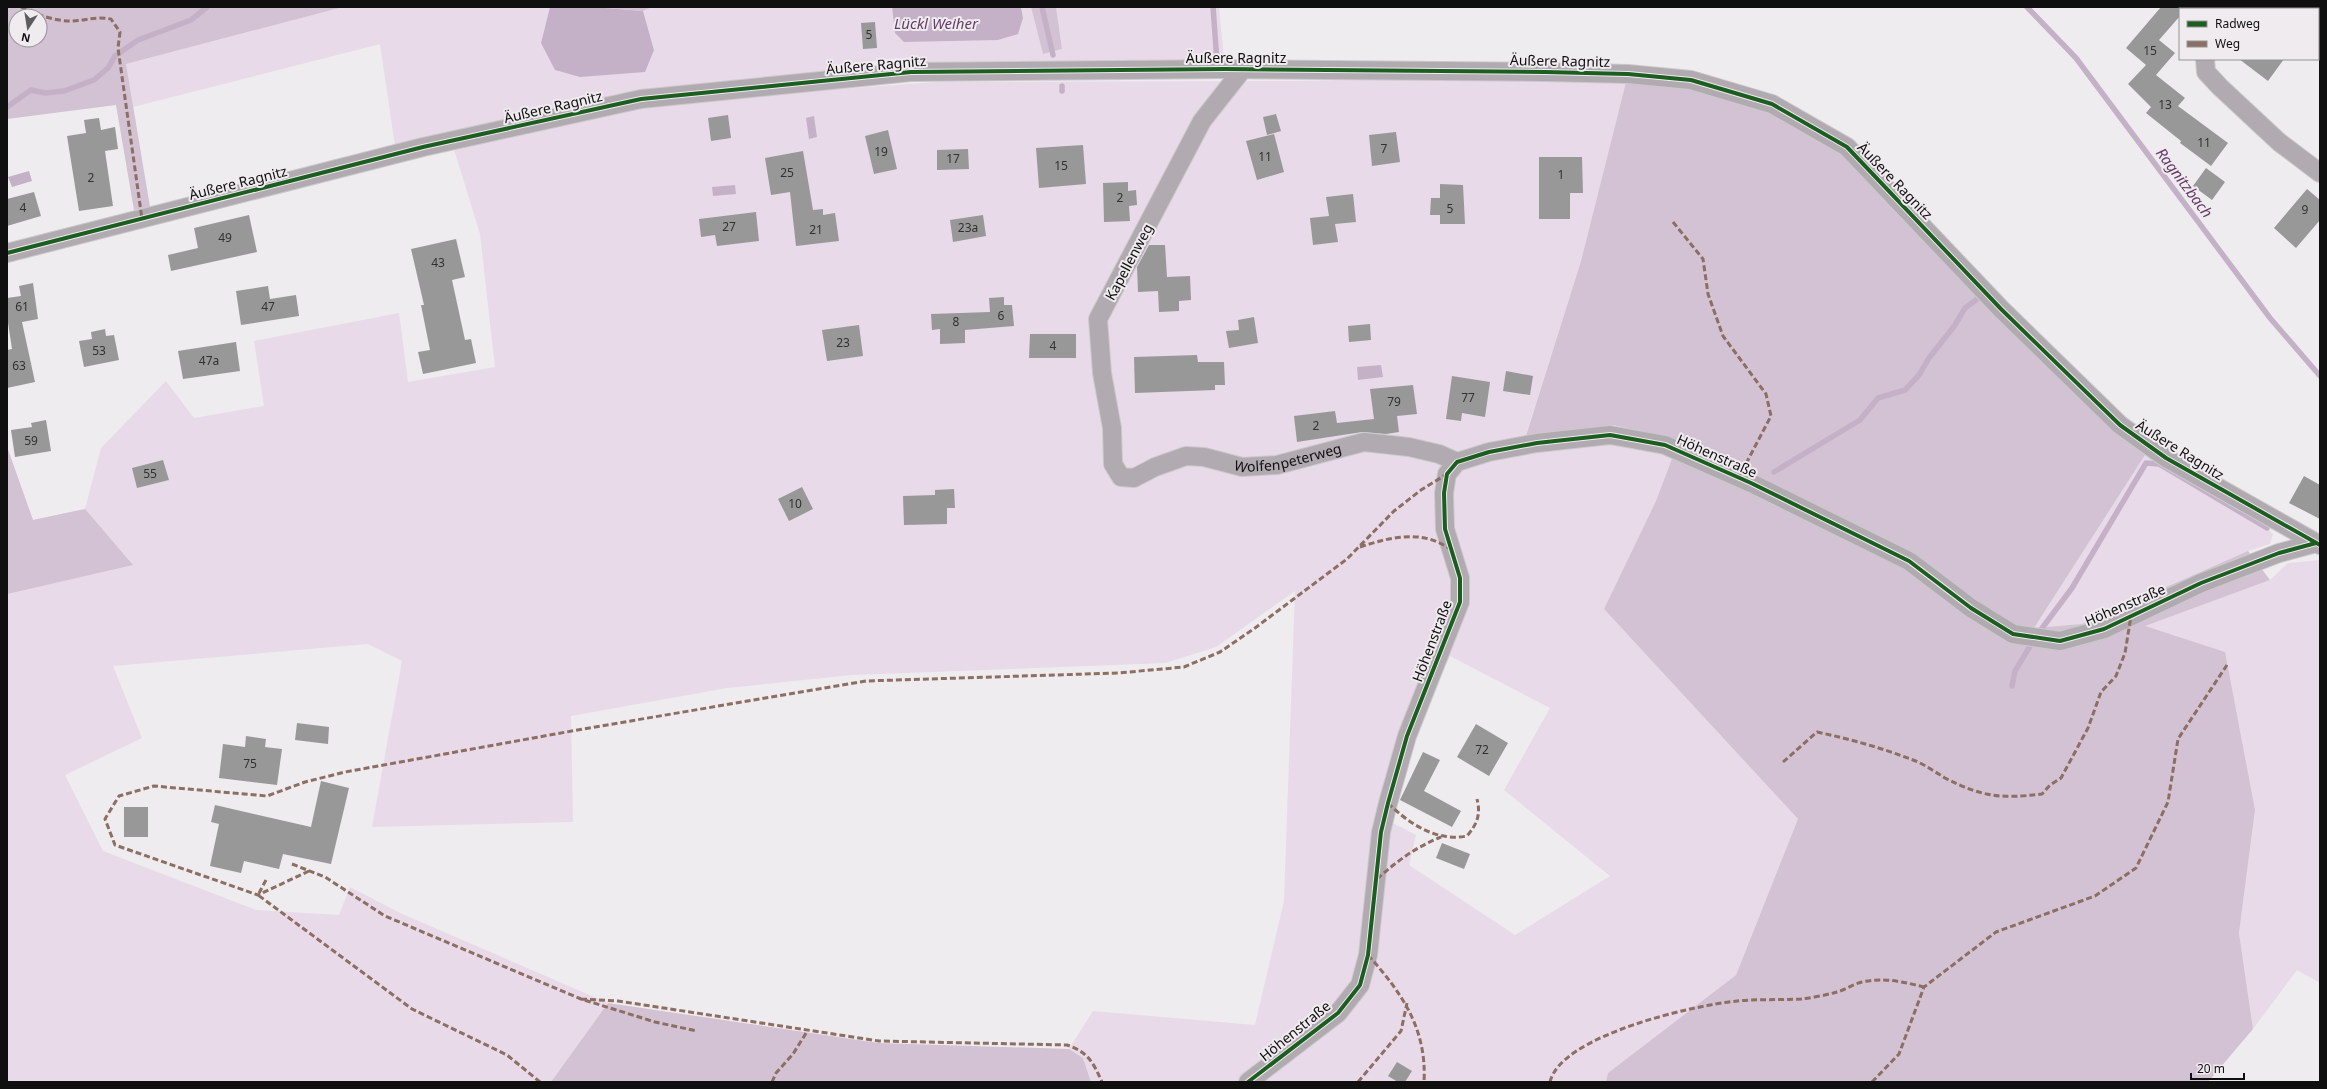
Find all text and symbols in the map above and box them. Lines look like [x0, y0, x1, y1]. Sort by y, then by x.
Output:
north arrow [8, 8, 48, 48]
legend [2179, 8, 2319, 60]
water label: Lückl Weiher [894, 13, 979, 33]
text: Radweg [2215, 15, 2260, 32]
house number: 5 [866, 26, 873, 43]
text: N [20, 30, 32, 47]
text: Weg [2215, 35, 2240, 52]
house number: 15 [2143, 42, 2157, 59]
street label: Äußere Ragnitz [1186, 48, 1287, 67]
street label: Äußere Ragnitz [1510, 50, 1611, 71]
street label: Äußere Ragnitz [825, 51, 927, 78]
street label: Äußere Ragnitz [502, 86, 604, 127]
house number: 13 [2158, 96, 2172, 113]
house number: 11 [2197, 134, 2211, 151]
street label: Äußere Ragnitz [1854, 138, 1937, 224]
house number: 7 [1381, 140, 1388, 157]
house number: 19 [874, 143, 888, 160]
water label: Ragnitzbach [2152, 143, 2218, 221]
house number: 11 [1258, 148, 1272, 165]
house number: 17 [946, 150, 960, 167]
house number: 15 [1054, 157, 1068, 174]
street label: Äußere Ragnitz [187, 161, 289, 204]
house number: 25 [780, 164, 794, 181]
house number: 1 [1558, 166, 1564, 183]
house number: 2 [88, 169, 95, 186]
house number: 2 [1117, 189, 1124, 206]
house number: 4 [20, 199, 27, 216]
house number: 5 [1447, 200, 1454, 217]
house number: 9 [2302, 201, 2309, 218]
house number: 27 [722, 218, 736, 235]
house number: 23a [958, 219, 978, 236]
street label: Kapellenweg [1100, 220, 1157, 303]
house number: 21 [809, 221, 823, 238]
house number: 49 [218, 229, 232, 246]
house number: 43 [431, 254, 445, 271]
house number: 61 [15, 298, 29, 315]
house number: 47 [261, 298, 275, 315]
house number: 6 [998, 307, 1005, 324]
house number: 8 [953, 313, 960, 330]
house number: 23 [836, 334, 850, 351]
house number: 4 [1050, 337, 1057, 354]
house number: 53 [92, 342, 106, 359]
house number: 47a [199, 352, 219, 369]
house number: 63 [12, 357, 26, 374]
house number: 77 [1461, 389, 1475, 406]
house number: 79 [1387, 393, 1401, 410]
street label: Äußere Ragnitz [2133, 415, 2228, 484]
house number: 2 [1313, 417, 1320, 434]
street label: Höhenstraße [1674, 429, 1760, 482]
house number: 59 [24, 432, 38, 449]
street label: Wolfenpeterweg [1232, 438, 1343, 477]
house number: 55 [143, 465, 157, 482]
house number: 10 [788, 495, 802, 512]
street label: Höhenstraße [2082, 579, 2168, 630]
street label: Höhenstraße [1407, 597, 1456, 684]
house number: 72 [1475, 741, 1489, 758]
house number: 75 [243, 755, 257, 772]
street label: Höhenstraße [1255, 996, 1334, 1065]
scale bar [2191, 1055, 2244, 1081]
text: 20 m [2197, 1060, 2225, 1077]

